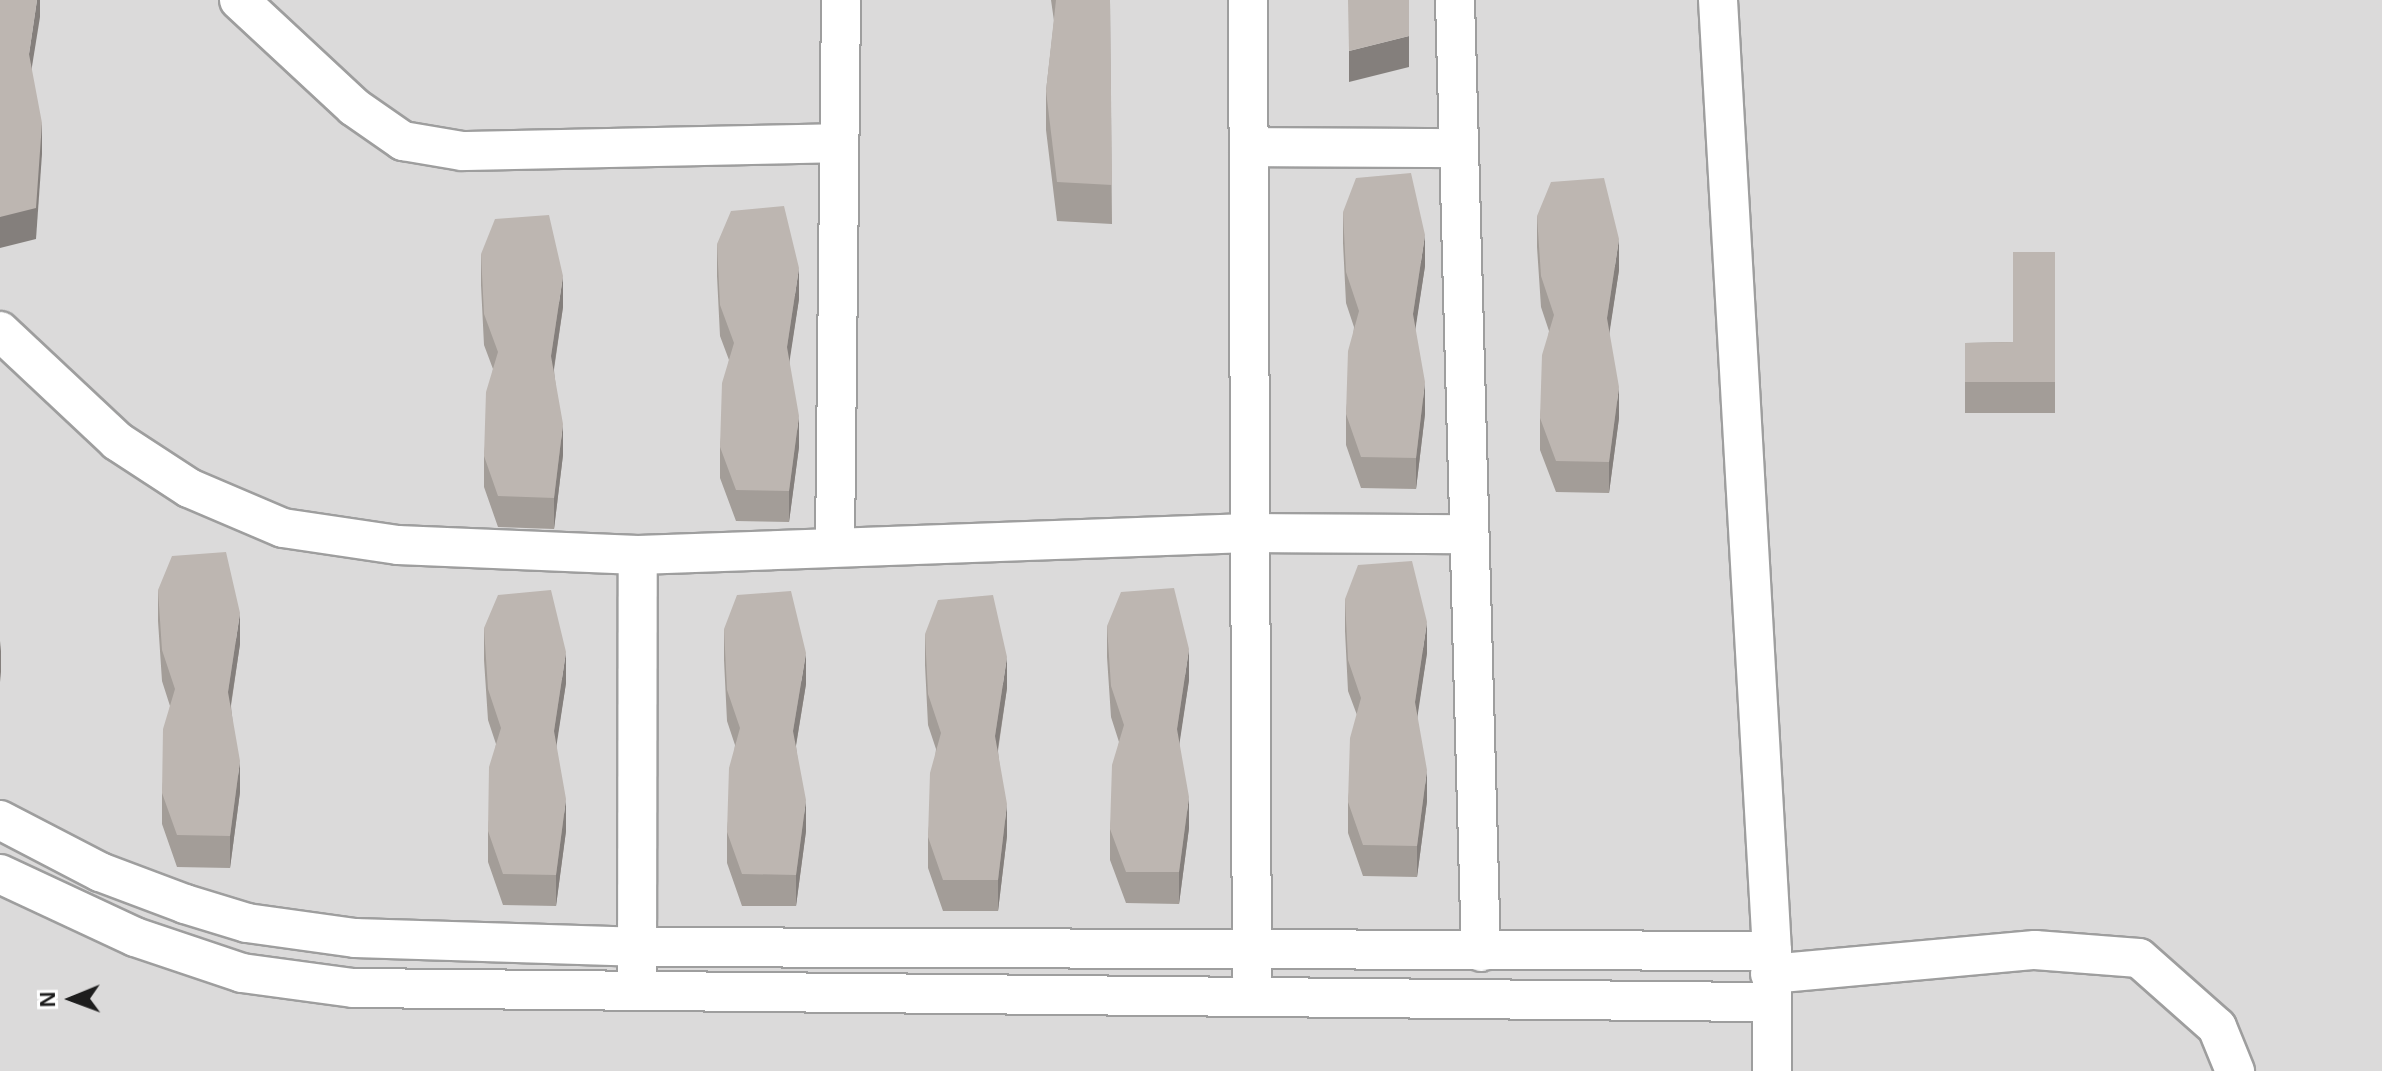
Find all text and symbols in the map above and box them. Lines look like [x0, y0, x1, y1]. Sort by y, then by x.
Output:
north arrow [32, 959, 112, 1039]
text: N [35, 991, 60, 1008]

